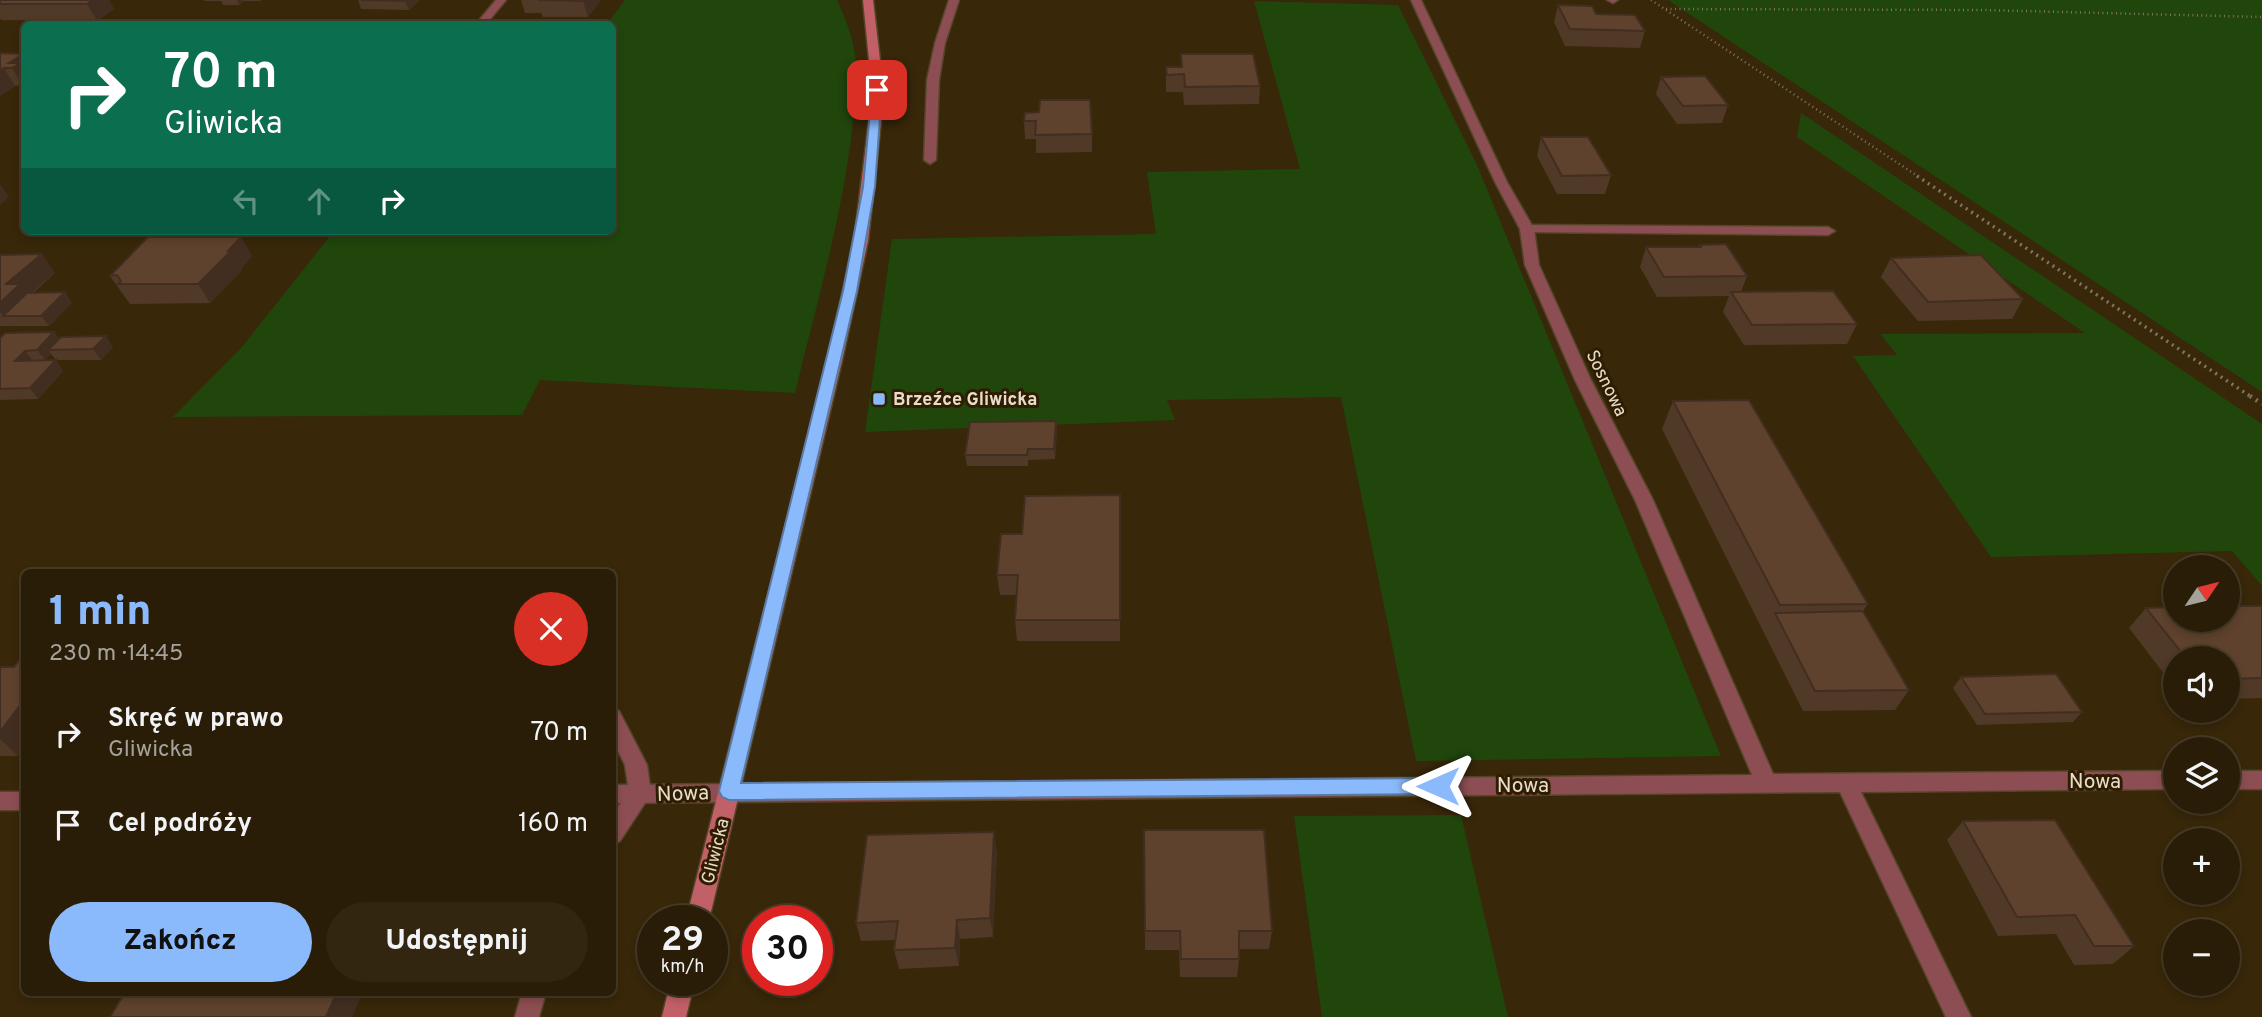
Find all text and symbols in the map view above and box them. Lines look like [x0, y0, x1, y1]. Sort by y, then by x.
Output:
text: 70 m [164, 44, 278, 106]
icon: right [49, 49, 140, 140]
pin [847, 60, 907, 120]
icon: arrive [858, 71, 896, 109]
text: Gliwicka [164, 105, 283, 145]
icon: left [227, 182, 265, 220]
icon: ahead [300, 182, 338, 220]
icon: right [373, 182, 411, 220]
street label: Sosnowa [1580, 347, 1632, 421]
place label: Brzeźce Gliwicka [893, 389, 1037, 412]
marker: Brzeźce Gliwicka [871, 391, 887, 407]
north arrow [2163, 555, 2240, 632]
map controls [2163, 555, 2240, 996]
text: 1 min [49, 587, 152, 640]
button: close [514, 592, 588, 666]
text: 230 m · 14:45 [49, 640, 183, 669]
button: sound [2163, 646, 2240, 723]
text: Skręć w prawo [108, 703, 284, 736]
icon: right [49, 715, 87, 753]
text: 70 m [530, 717, 588, 750]
text: Gliwicka [108, 736, 193, 765]
button: layers [2163, 737, 2240, 814]
position arrow [1401, 749, 1475, 823]
street label: Nowa [2069, 769, 2121, 796]
street label: Nowa [1497, 773, 1549, 800]
street label: Nowa [656, 780, 710, 809]
icon: arrive [49, 806, 87, 844]
text: Cel podróży [108, 808, 252, 841]
text: 160 m [518, 808, 588, 841]
street label: Gliwicka [697, 816, 736, 887]
button: + [2163, 828, 2240, 905]
button: Zakończ [49, 902, 312, 982]
button: Udostępnij [326, 902, 588, 982]
speed limit sign: 30 [742, 905, 833, 996]
text: 29 [661, 919, 704, 963]
button: − [2163, 919, 2240, 996]
text: km/h [661, 956, 704, 979]

